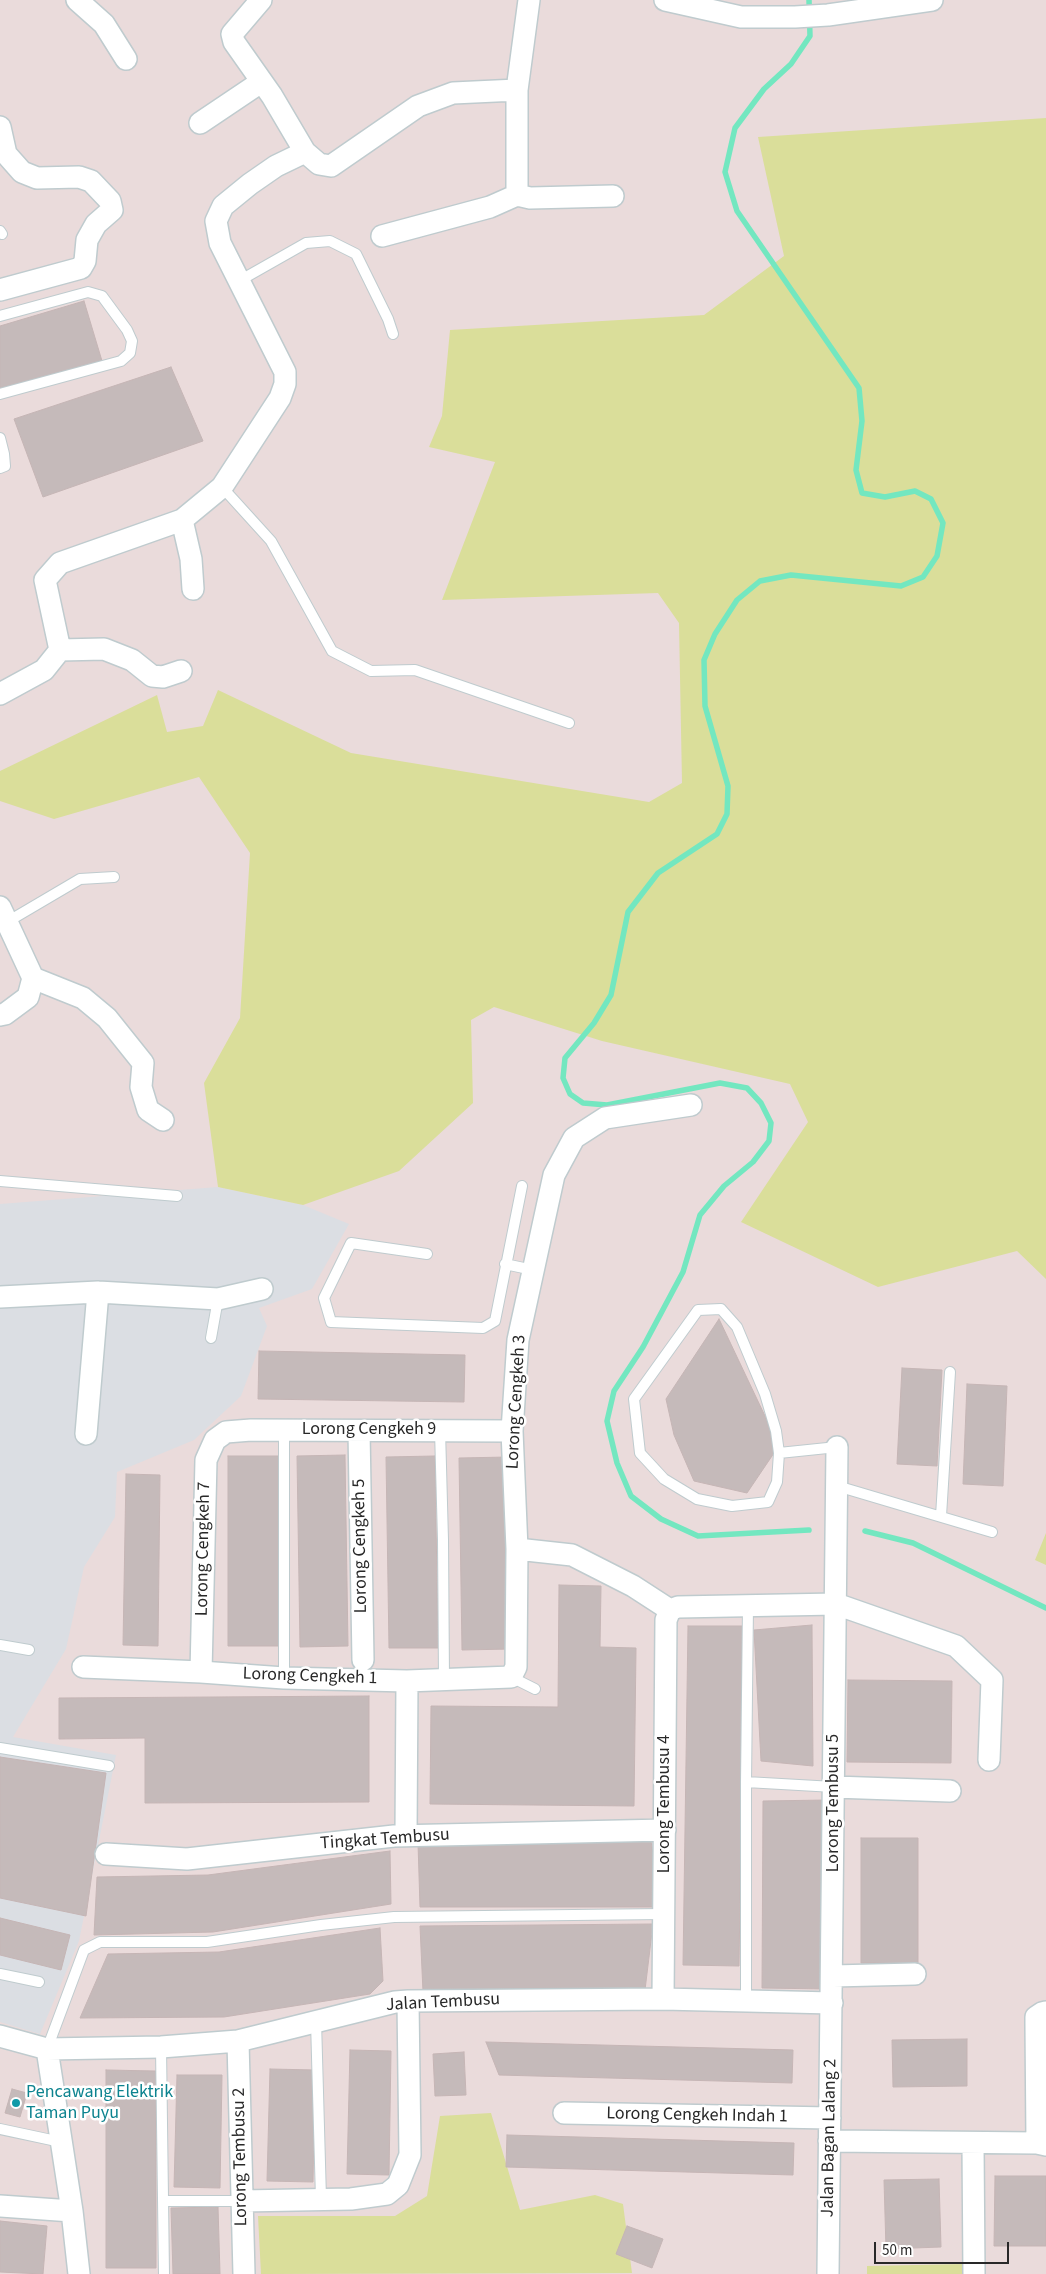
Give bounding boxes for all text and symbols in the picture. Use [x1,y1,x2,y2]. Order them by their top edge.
street label: Lorong Cengkeh 3 [503,1334,531,1470]
street label: Lorong Cengkeh 9 [302,1419,436,1441]
street label: Lorong Cengkeh 5 [349,1479,373,1613]
street label: Lorong Cengkeh 7 [192,1482,216,1616]
street label: Lorong Cengkeh 1 [242,1664,378,1690]
street label: Lorong Tembusu 5 [823,1734,845,1872]
street label: Lorong Tembusu 4 [654,1735,676,1873]
street label: Tingkat Tembusu [320,1825,450,1855]
street label: Jalan Tembusu [385,1989,501,2017]
street label: Jalan Bagan Lalang 2 [818,2058,842,2218]
place label: Pencawang Elektrik Taman Puyu [26,2082,173,2124]
street label: Lorong Tembusu 2 [229,2088,253,2226]
marker: Pencawang Elektrik Taman Puyu [10,2097,22,2109]
street label: Lorong Cengkeh Indah 1 [606,2104,788,2128]
scale bar [876,2232,1011,2264]
text: 50 m [882,2240,912,2261]

